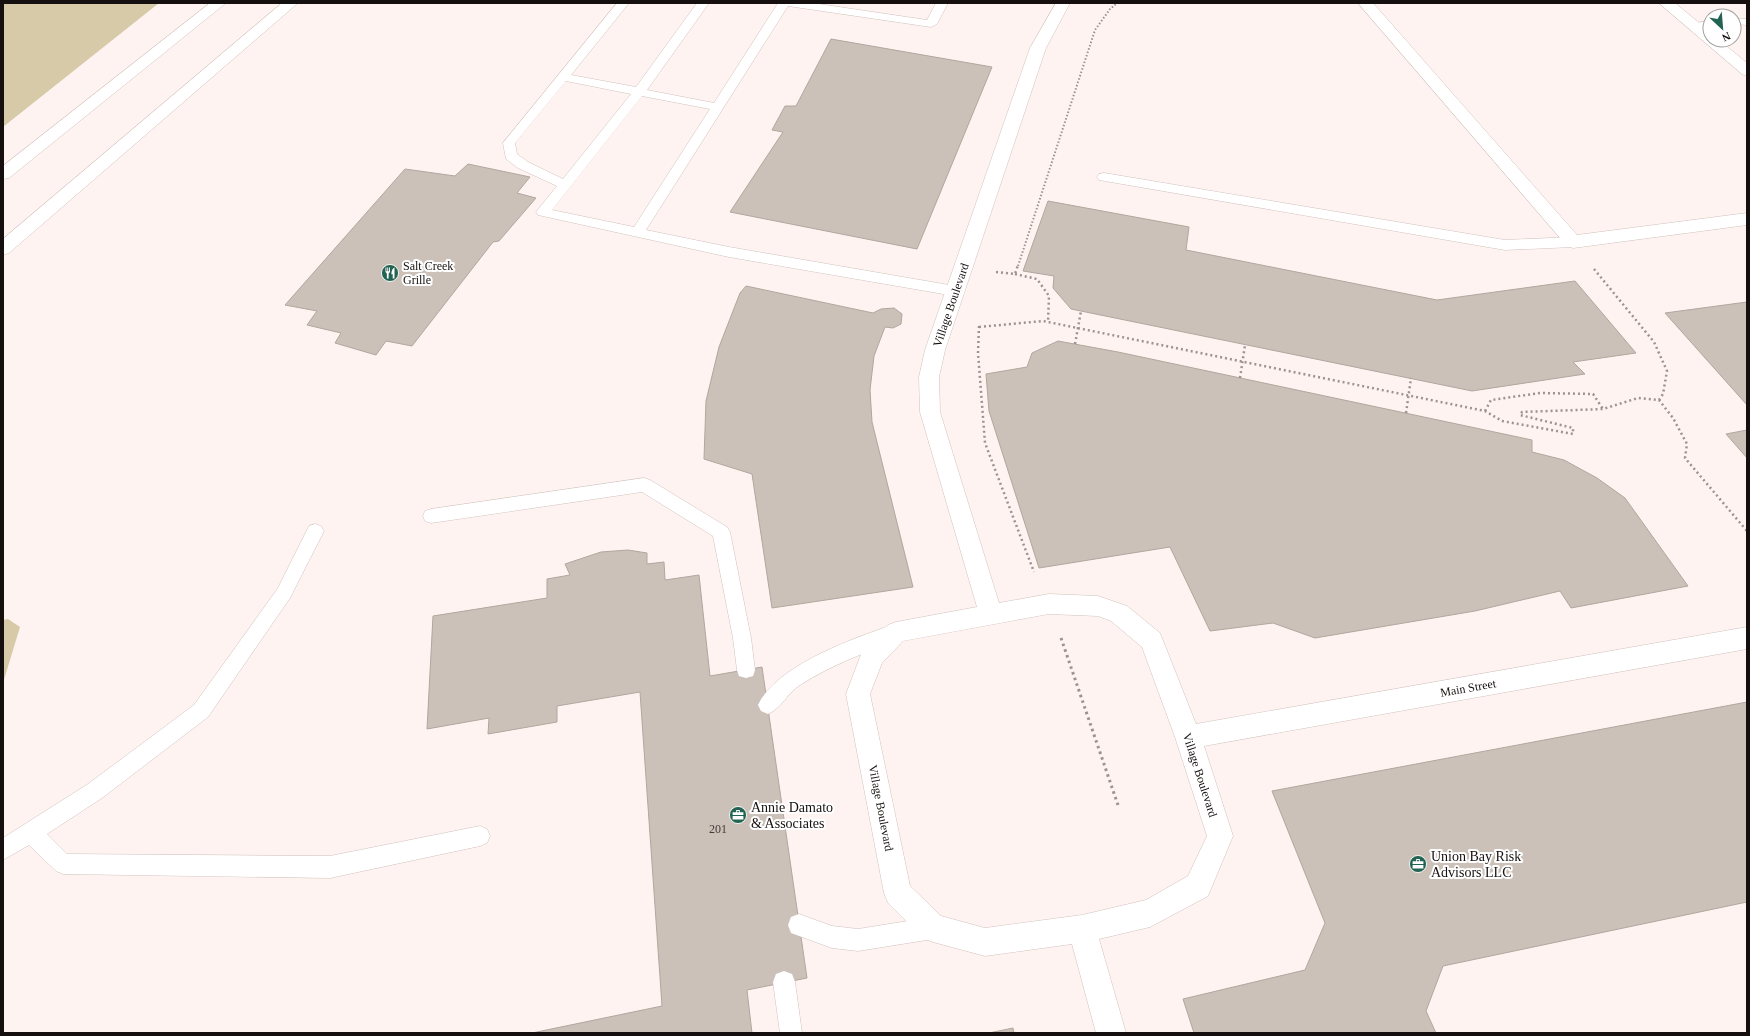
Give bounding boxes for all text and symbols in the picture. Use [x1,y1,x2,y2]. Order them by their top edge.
north arrow [1702,8,1742,48]
text: N [1720,30,1733,44]
place label: Salt Creek Grille [403,259,453,287]
street label: Village Boulevard [930,261,972,349]
restaurant icon: Salt Creek Grille [380,263,400,283]
street label: Main Street [1439,676,1498,700]
street label: Village Boulevard [1180,731,1220,819]
street label: Village Boulevard [866,764,896,852]
place label: Annie Damato & Associates [751,800,833,831]
office icon: Annie Damato & Associates [728,805,748,825]
house number: 201 [709,822,727,836]
place label: Union Bay Risk Advisors LLC [1431,849,1521,880]
office icon: Union Bay Risk Advisors LLC [1408,854,1428,874]

